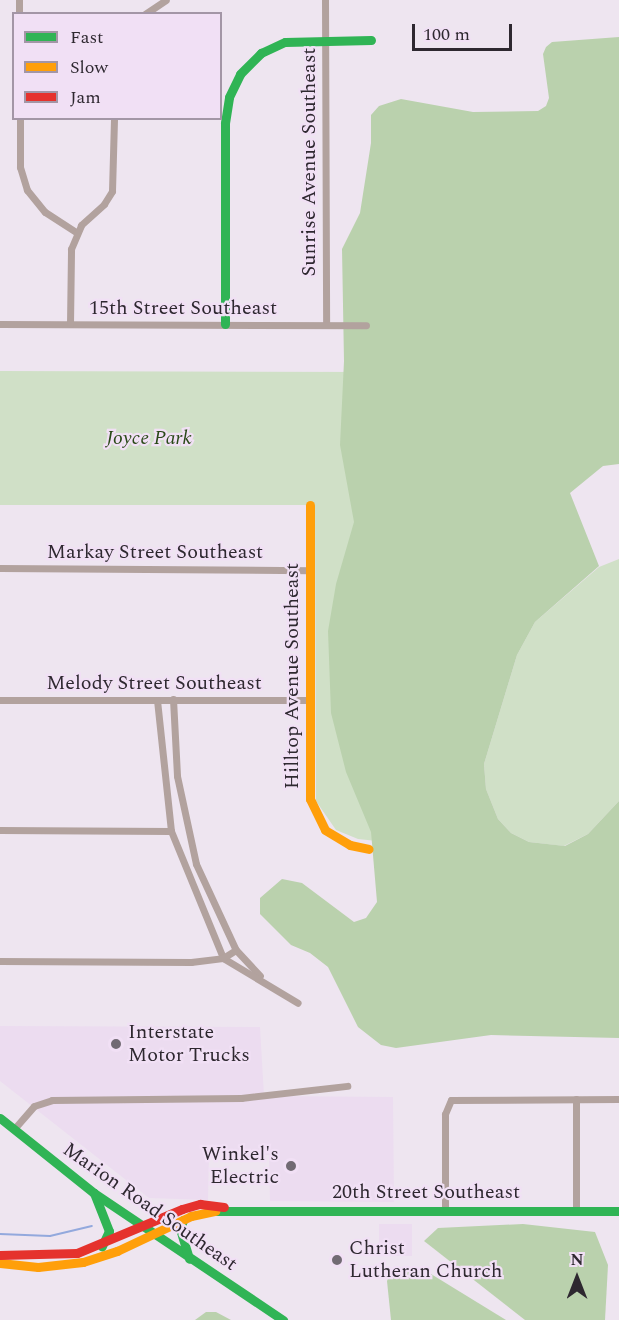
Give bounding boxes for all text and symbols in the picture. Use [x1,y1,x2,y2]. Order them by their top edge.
legend [12,12,222,120]
scale bar [415,12,516,50]
text: 100 m [423,21,470,48]
text: Fast [70,24,103,51]
street label: Sunrise Avenue Southeast [297,48,321,276]
text: Slow [70,54,108,81]
text: Jam [70,84,101,111]
street label: 15th Street Southeast [89,296,277,320]
park label: Joyce Park [106,426,192,450]
street label: Markay Street Southeast [47,540,263,564]
street label: Hilltop Avenue Southeast [280,563,304,789]
street label: Melody Street Southeast [46,671,262,695]
place label: Interstate Motor Trucks [128,1020,250,1067]
marker: Interstate Motor Trucks [109,1037,123,1051]
street label: Marion Road Southeast [58,1138,242,1276]
place label: Winkel's Electric [202,1142,279,1189]
marker: Winkel's Electric [284,1159,298,1173]
street label: 20th Street Southeast [332,1180,520,1204]
place label: Christ Lutheran Church [349,1236,502,1283]
north arrow [547,1248,607,1308]
text: N [570,1248,584,1272]
marker: Christ Lutheran Church [330,1253,344,1267]

